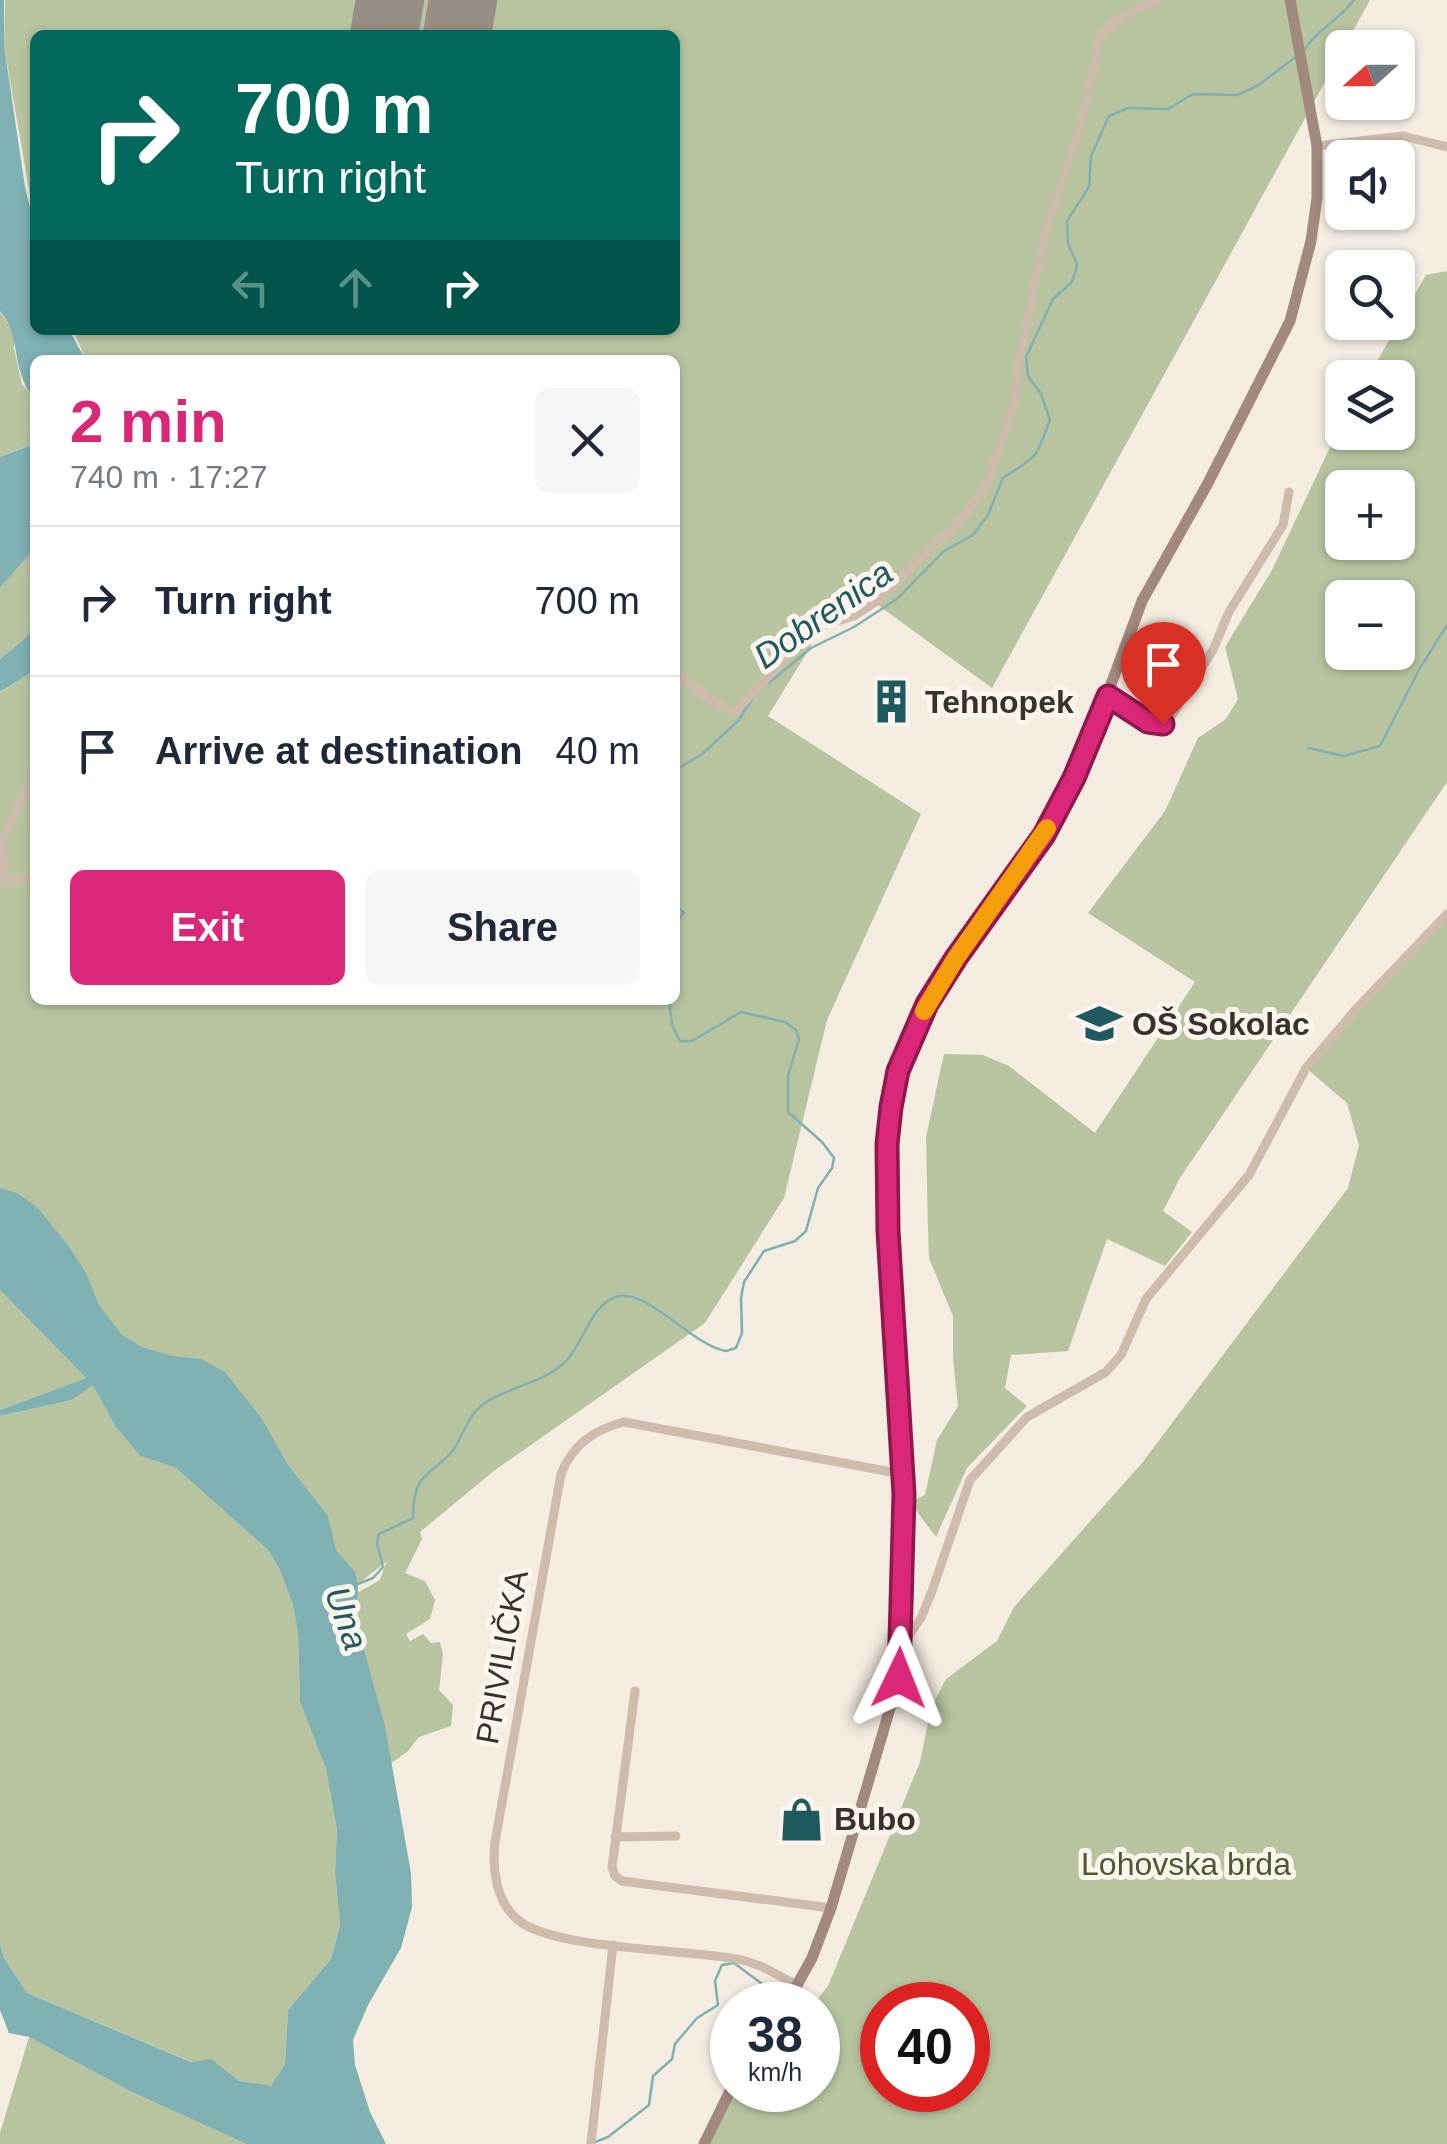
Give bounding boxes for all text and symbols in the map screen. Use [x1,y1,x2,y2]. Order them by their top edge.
north arrow [1325,30,1415,120]
map controls [1325,30,1415,670]
icon: right [70,70,200,200]
text: 700 m [235,70,433,148]
button: sound [1325,140,1415,230]
text: Turn right [235,152,426,203]
button: search [1325,250,1415,340]
icon: left [223,260,278,315]
icon: ahead [328,260,383,315]
icon: right [433,260,488,315]
button: layers [1325,360,1415,450]
text: 2 min [70,388,227,455]
button: close [535,388,640,493]
text: 740 m · 17:27 [70,459,267,495]
button: + [1325,470,1415,560]
water label: Dobrenica [746,552,900,676]
icon: right [70,574,125,629]
text: Turn right [155,580,332,622]
text: 700 m [534,580,640,622]
button: − [1325,580,1415,670]
pin [1121,622,1206,725]
icon: arrive [1136,637,1191,692]
building icon: Tehnopek [868,678,916,726]
place label: Tehnopek [925,684,1074,720]
icon: arrive [70,724,125,779]
text: Arrive at destination [155,730,522,772]
text: 40 m [556,730,640,772]
button: Exit [70,870,345,985]
button: Share [365,870,640,985]
school or university icon: OŠ Sokolac [1075,1000,1123,1048]
place label: OŠ Sokolac [1132,1006,1310,1042]
street label: PRIVILIČKA [469,1567,535,1747]
water label: Una [318,1581,376,1655]
position arrow [847,1626,951,1730]
shop icon: Bubo [777,1795,825,1843]
place label: Bubo [834,1801,916,1837]
park label: Lohovska brda [1081,1846,1291,1882]
speed limit sign: 40 [860,1982,990,2112]
text: 38 [747,2007,803,2063]
text: km/h [748,2058,802,2086]

